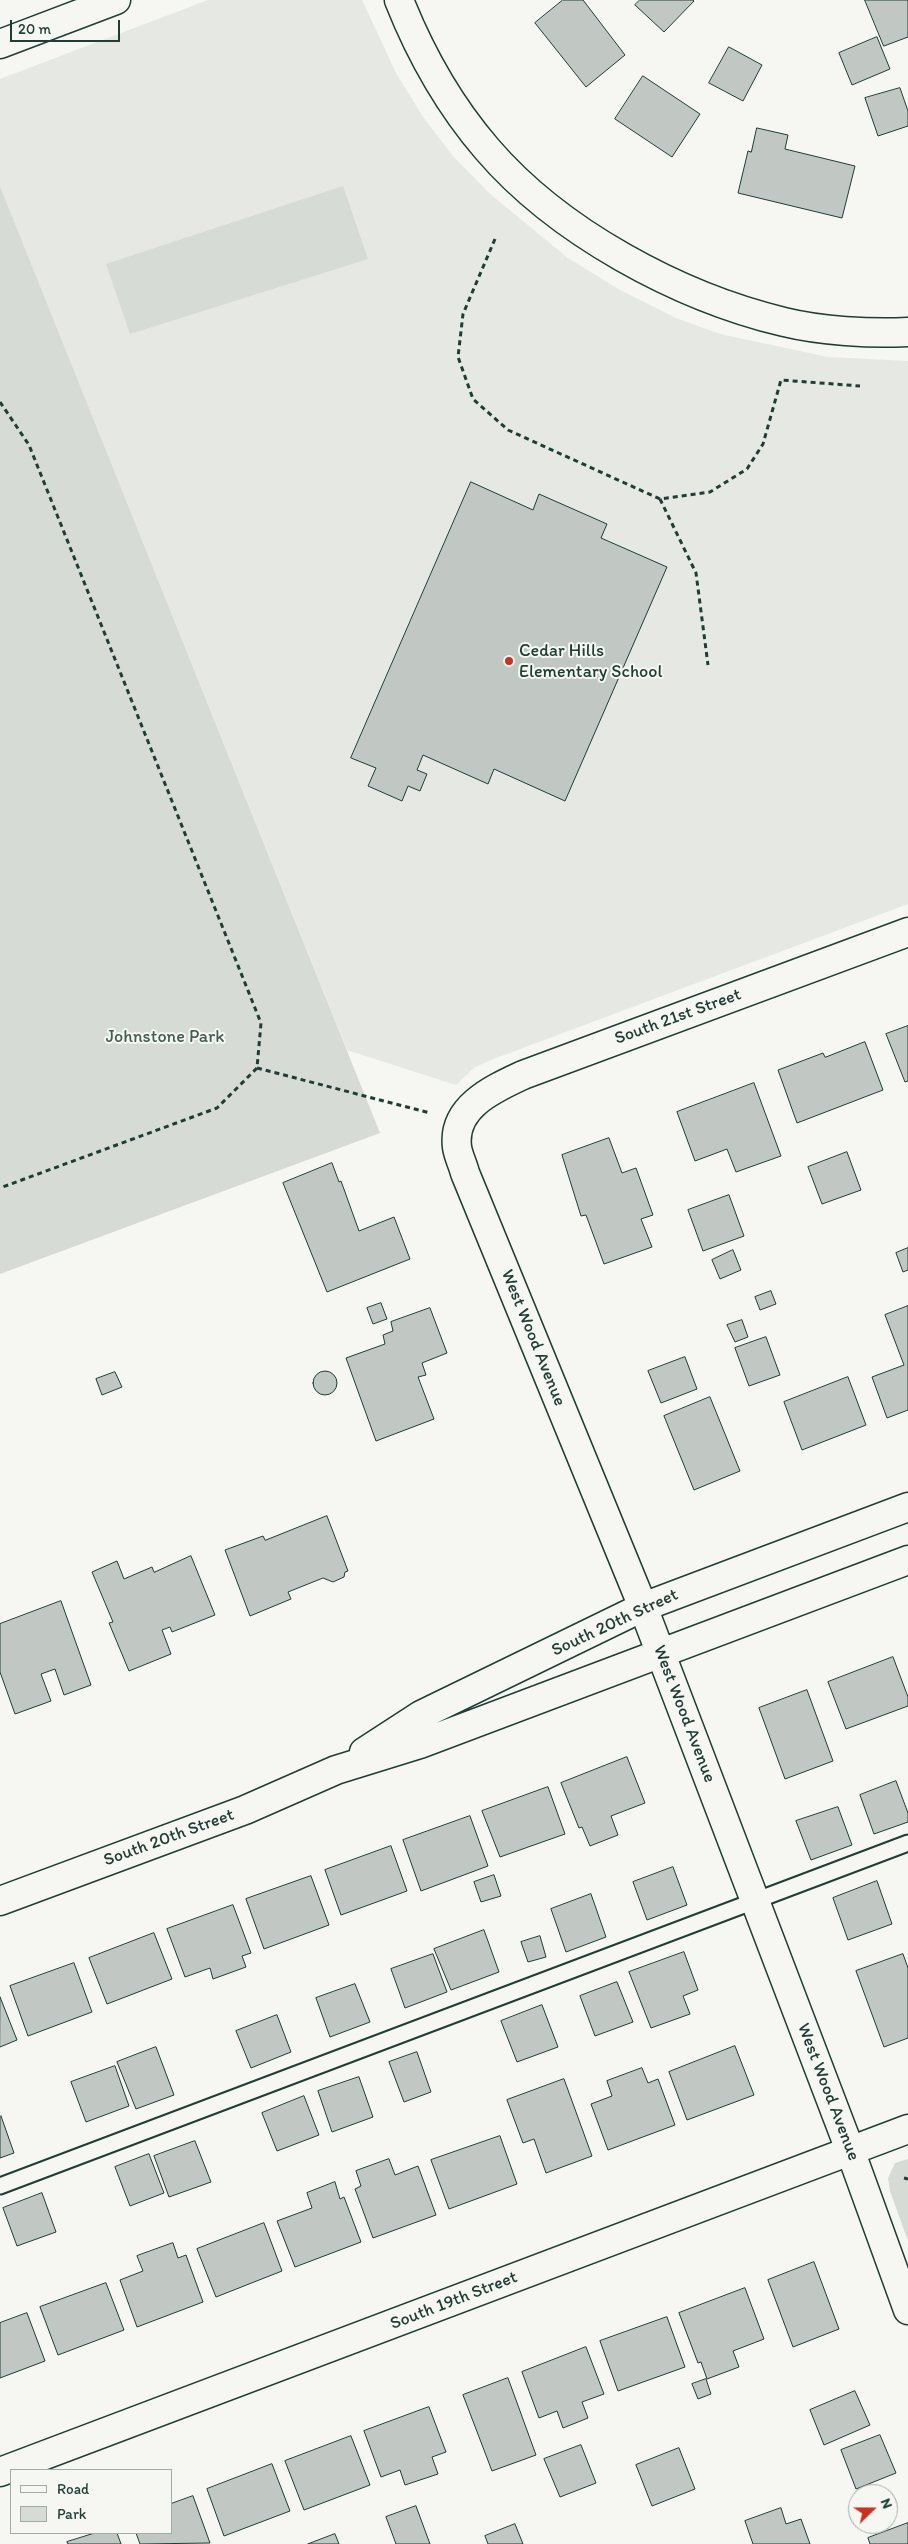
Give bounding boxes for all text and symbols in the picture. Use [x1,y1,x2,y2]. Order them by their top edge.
scale bar [12,10,122,42]
text: 20 m [18,20,51,38]
place label: Cedar Hills Elementary School [519,640,663,682]
marker: Cedar Hills Elementary School [503,655,515,667]
street label: South 21st Street [612,984,744,1050]
park label: Johnstone Park [106,1026,224,1048]
street label: West Wood Avenue [496,1266,570,1410]
street label: South 20th Street [548,1584,682,1662]
street label: West Wood Avenue [648,1642,720,1786]
street label: South 20th Street [101,1804,237,1872]
street label: West Wood Avenue [792,2020,864,2164]
street label: South 19th Street [387,2267,521,2335]
legend [10,2469,172,2534]
text: Road [57,2480,89,2498]
north arrow [848,2484,898,2534]
text: N [877,2496,896,2511]
text: Park [57,2505,87,2523]

